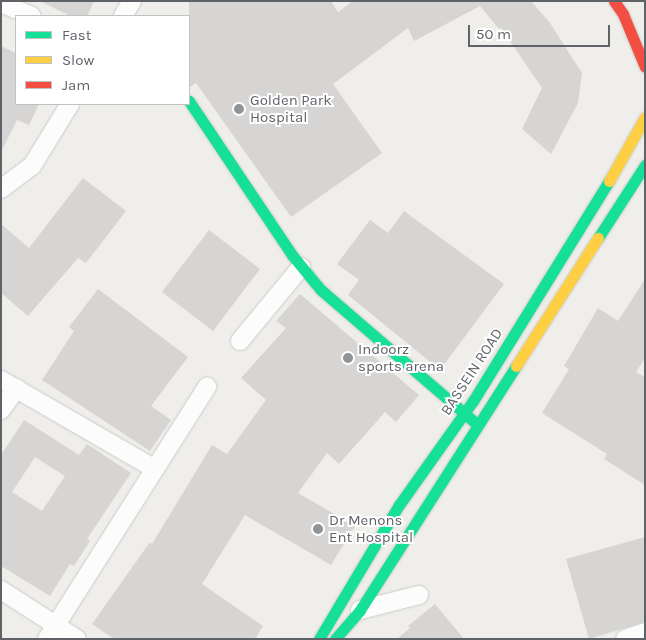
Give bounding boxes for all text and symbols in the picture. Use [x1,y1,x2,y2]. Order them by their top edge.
legend [15,15,190,105]
scale bar [471,15,614,47]
text: 50 m [476,25,511,43]
text: Fast [62,26,91,44]
text: Slow [62,51,94,69]
text: Jam [62,76,90,94]
place label: Golden Park Hospital [250,91,332,126]
marker: Golden Park Hospital [232,102,246,116]
street label: BASSEIN ROAD [437,325,507,419]
place label: Indoorz sports arena [358,340,444,375]
marker: Indoorz sports arena [342,352,354,364]
place label: Dr Menons Ent Hospital [329,511,413,546]
marker: Dr Menons Ent Hospital [311,522,325,536]

